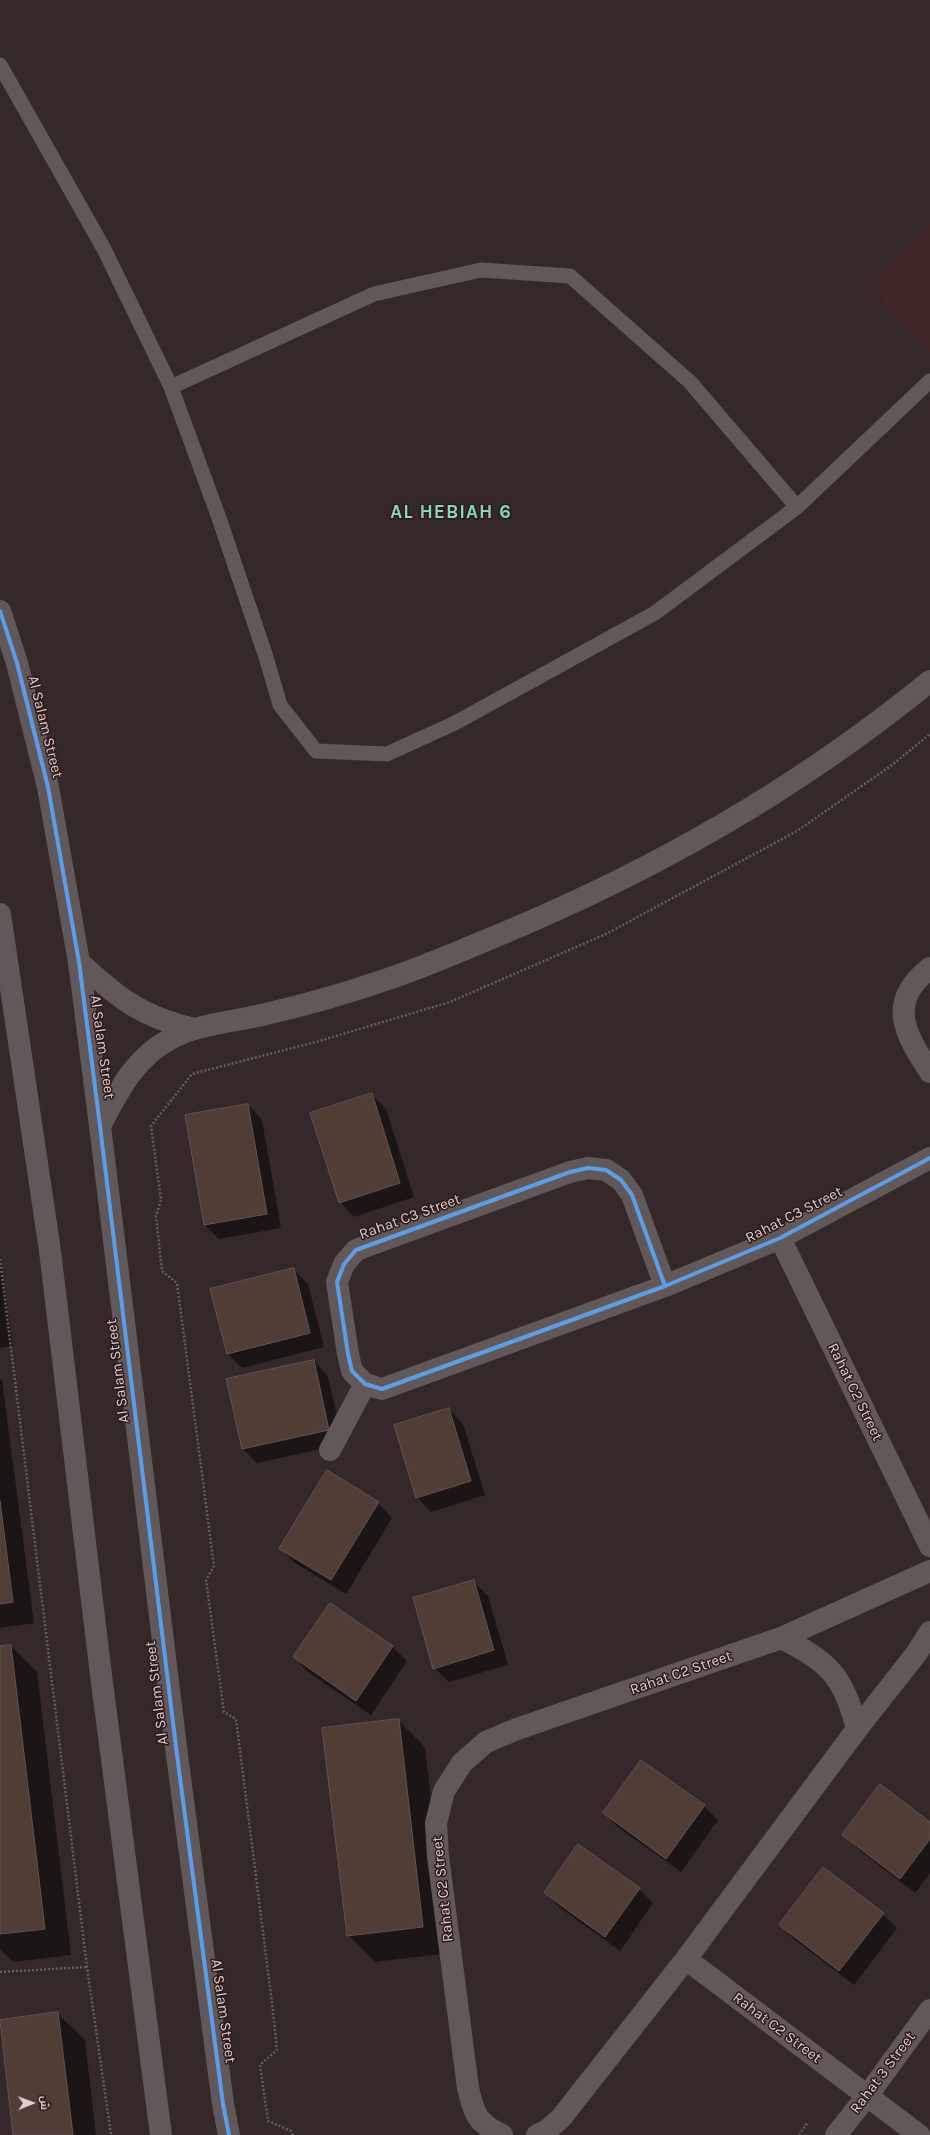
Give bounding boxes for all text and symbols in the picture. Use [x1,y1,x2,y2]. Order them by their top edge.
district label: AL HEBIAH 6 [390,502,512,524]
street label: Al Salam Street [24,674,66,780]
street label: Al Salam Street [86,994,118,1100]
street label: Rahat C3 Street [742,1183,846,1247]
street label: Rahat C3 Street [357,1190,463,1244]
street label: Al Salam Street [103,1318,133,1424]
street label: Rahat C2 Street [824,1340,886,1444]
street label: Al Salam Street [142,1640,172,1746]
street label: Rahat C2 Street [628,1647,734,1699]
street label: Rahat C2 Street [428,1835,458,1943]
street label: Al Salam Street [207,1958,239,2064]
street label: Rahat C2 Street [729,1989,825,2067]
street label: Rahat 3 Street [846,2029,920,2117]
north arrow [12,2083,52,2123]
text: ش [38,2096,51,2110]

